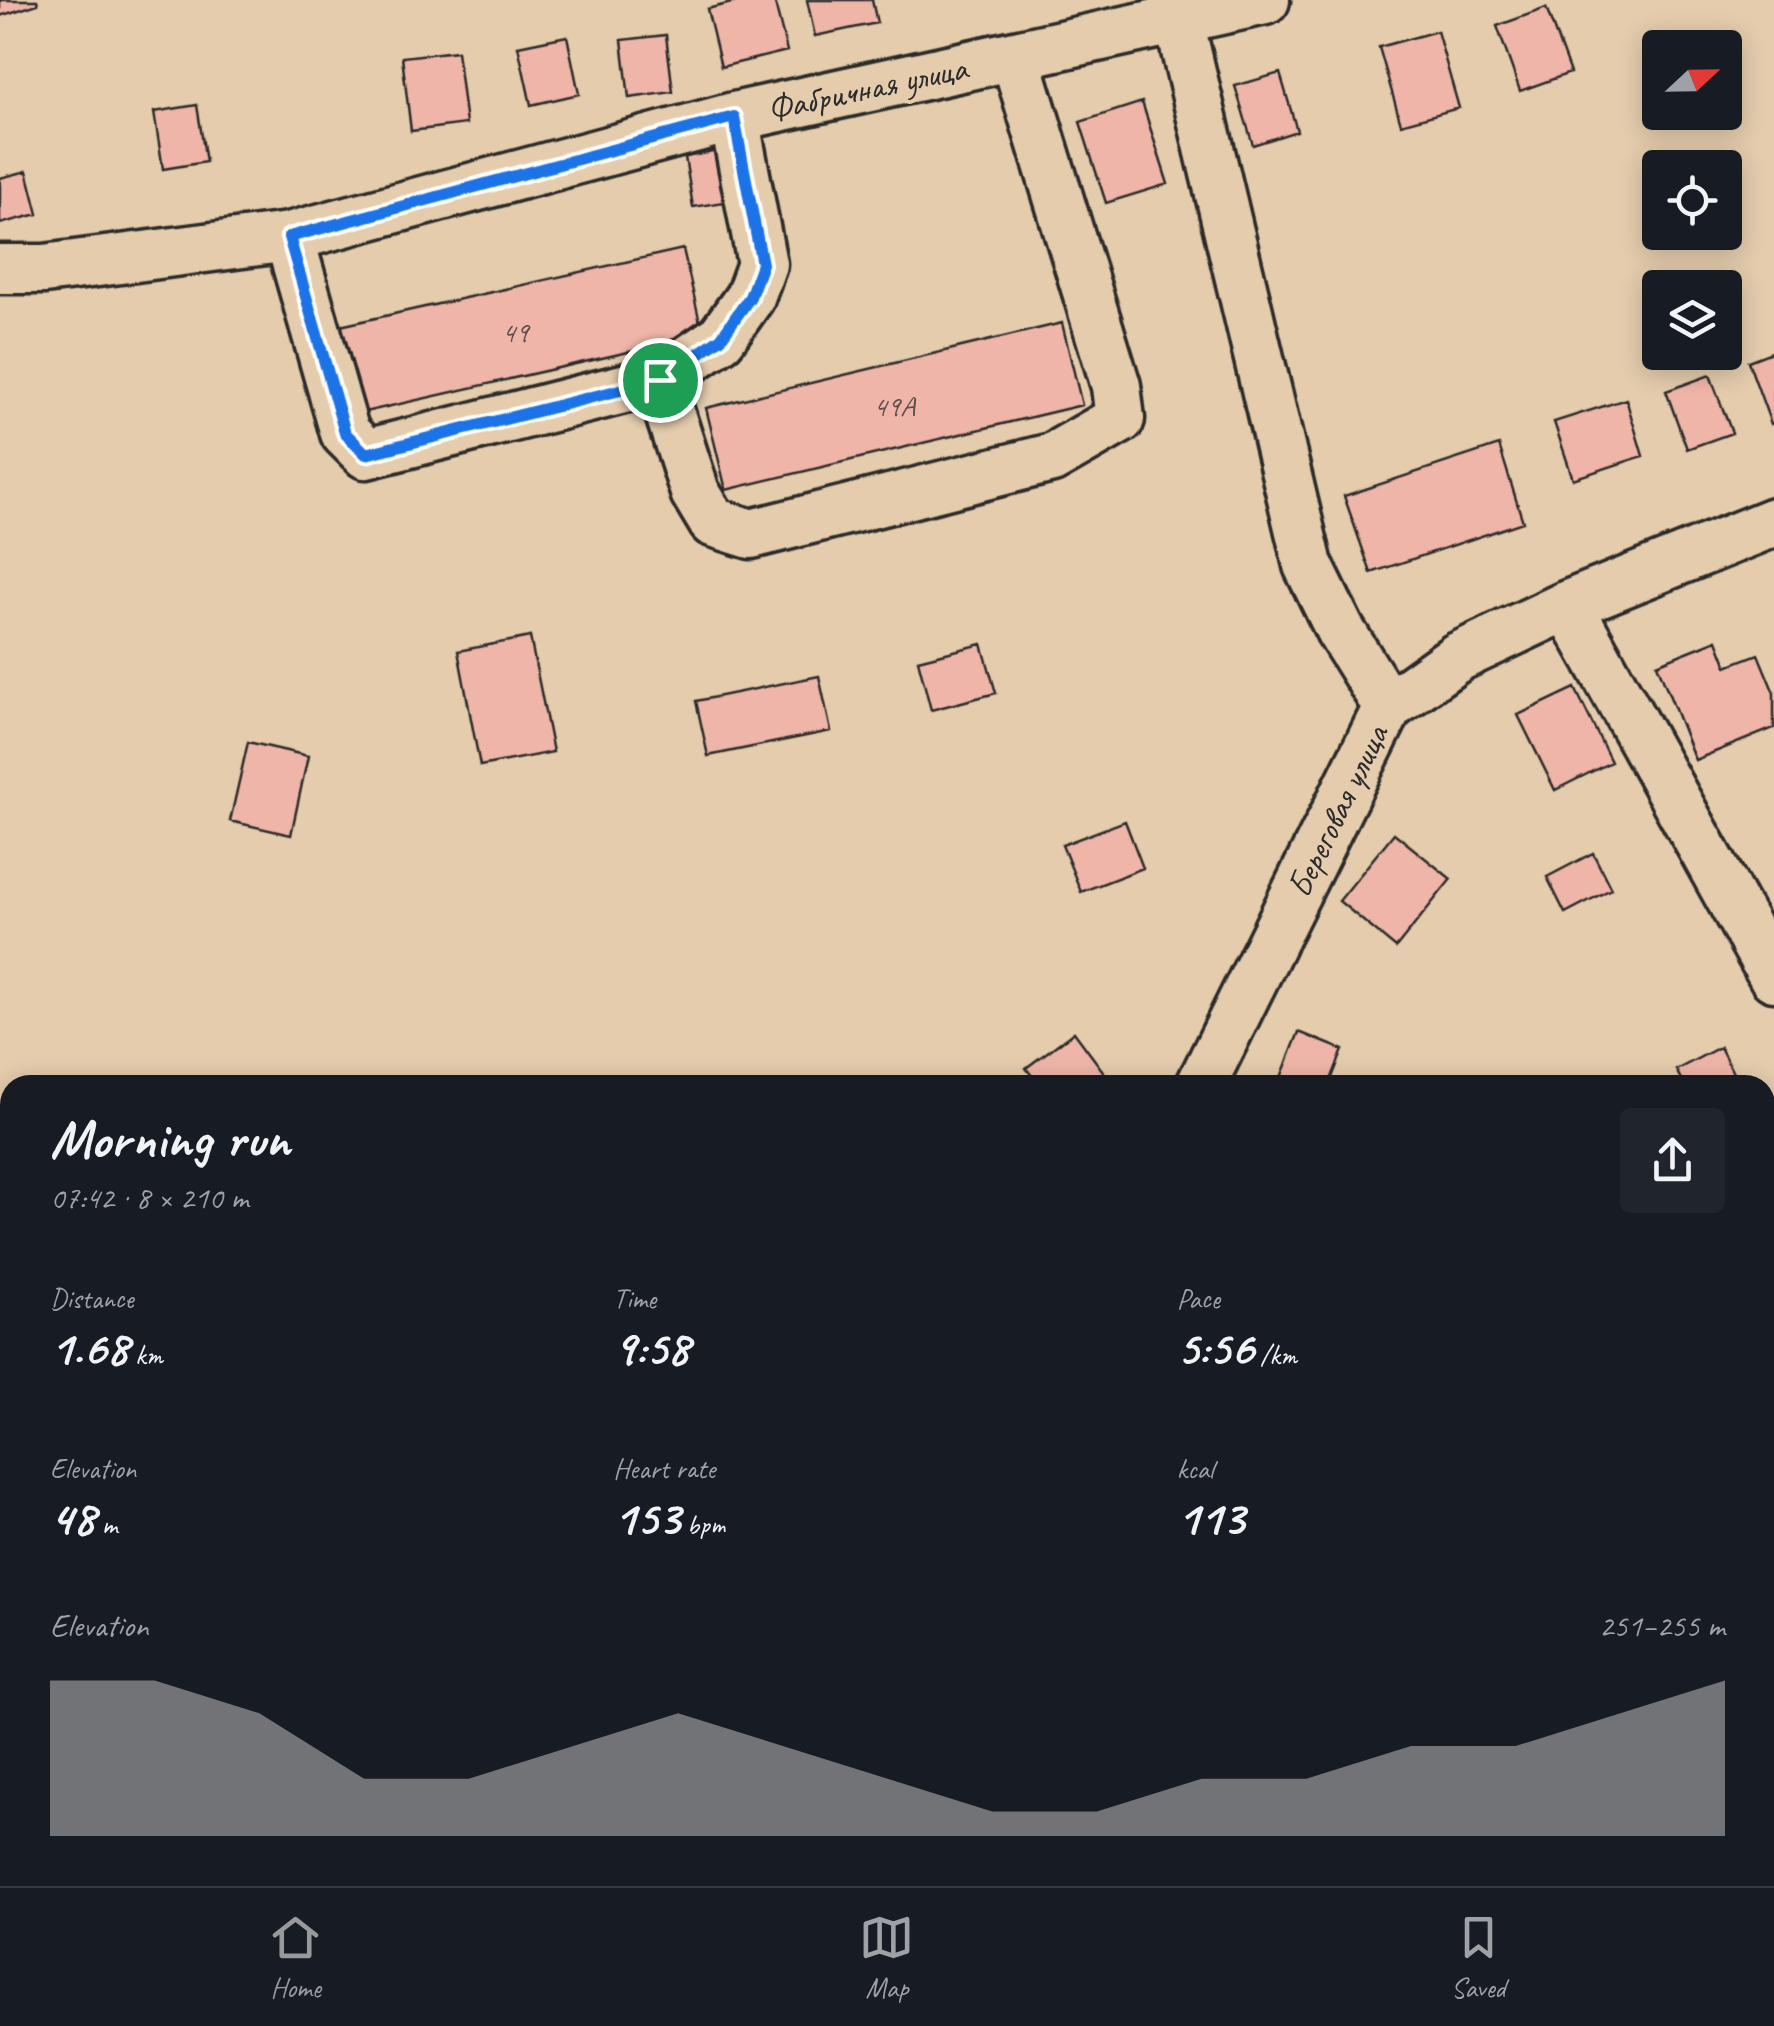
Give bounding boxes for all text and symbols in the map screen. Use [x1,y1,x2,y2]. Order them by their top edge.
north arrow [1642,30,1742,130]
map controls [1642,30,1742,370]
street label: Фабричная улица [763,45,974,132]
button: locate [1642,150,1742,250]
button: layers [1642,270,1742,370]
house number: 49 [502,313,531,351]
pin [618,338,703,423]
icon: arrive [633,353,688,408]
house number: 49А [873,387,917,425]
street label: Береговая улица [1276,716,1399,905]
text: Morning run [50,1104,290,1174]
button: share [1620,1108,1725,1213]
text: 07:42 · 8 × 210 m [50,1177,248,1218]
text: Distance [50,1281,134,1316]
text: Time [613,1281,656,1316]
text: Pace [1177,1281,1220,1316]
text: 1.68 [50,1316,128,1379]
text: 9:58 [613,1316,689,1379]
text: 5:56 [1177,1316,1254,1379]
text: km [128,1337,163,1372]
text: /km [1254,1337,1297,1372]
text: Elevation [50,1451,136,1486]
text: Heart rate [613,1451,715,1486]
text: kcal [1177,1451,1214,1486]
text: 48 [50,1486,95,1549]
text: 153 [613,1486,680,1549]
text: 113 [1177,1486,1244,1549]
text: m [95,1507,117,1542]
text: bpm [680,1507,725,1542]
text: Elevation [50,1605,148,1646]
text: 251–255 m [1599,1605,1725,1646]
tab: Home [268,1910,323,2005]
tab: Map [859,1910,914,2005]
tab: Saved [1451,1910,1506,2005]

